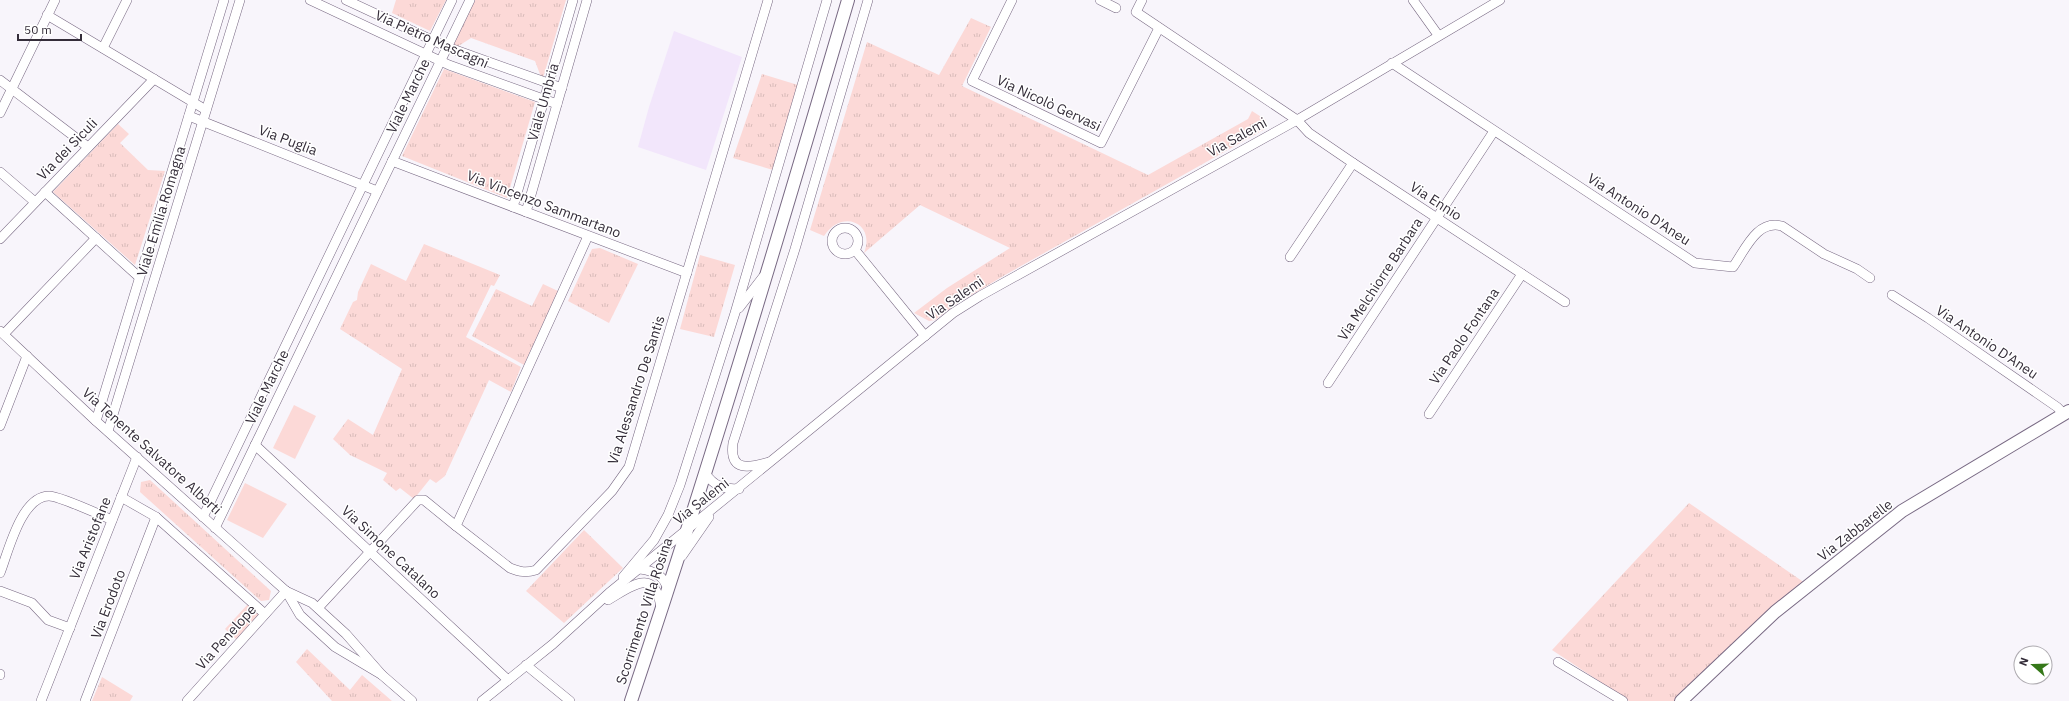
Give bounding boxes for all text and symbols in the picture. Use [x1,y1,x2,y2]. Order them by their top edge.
street label: Via Pietro Mascagni [372,6,492,72]
scale bar [18,16,81,42]
text: 50 m [24,22,52,37]
street label: Viale Marche [382,55,434,136]
street label: Viale Umbria [523,60,563,143]
street label: Via Nicolò Gervasi [994,71,1104,135]
street label: Via Salemi [1204,113,1270,161]
street label: Via dei Siculi [33,114,101,184]
street label: Via Puglia [256,121,320,160]
street label: Viale Emilia Romagna [133,143,190,278]
street label: Via Vincenzo Sammartano [464,166,624,242]
street label: Via Antonio D'Aneu [1584,169,1694,249]
street label: Via Ennio [1407,178,1465,224]
street label: Via Melchiorre Barbara [1333,214,1427,344]
street label: Via Salemi [923,272,987,324]
street label: Via Paolo Fontana [1425,284,1503,388]
street label: Via Antonio D'Aneu [1932,301,2042,383]
street label: Via Alessandro De Santis [603,313,669,467]
street label: Viale Marche [241,346,293,427]
street label: Via Tenente Salvatore Alberti [79,384,225,518]
street label: Via Salemi [670,474,732,528]
street label: Via Aristofane [65,494,115,582]
street label: Via Zabbarelle [1814,495,1896,565]
street label: Via Simone Catalano [338,501,444,603]
street label: Scorrimento Villa Rosina [612,535,676,687]
street label: Via Erodoto [87,567,129,641]
street label: Via Penelope [192,600,260,673]
north arrow [2013,645,2053,685]
text: N [2016,655,2032,668]

